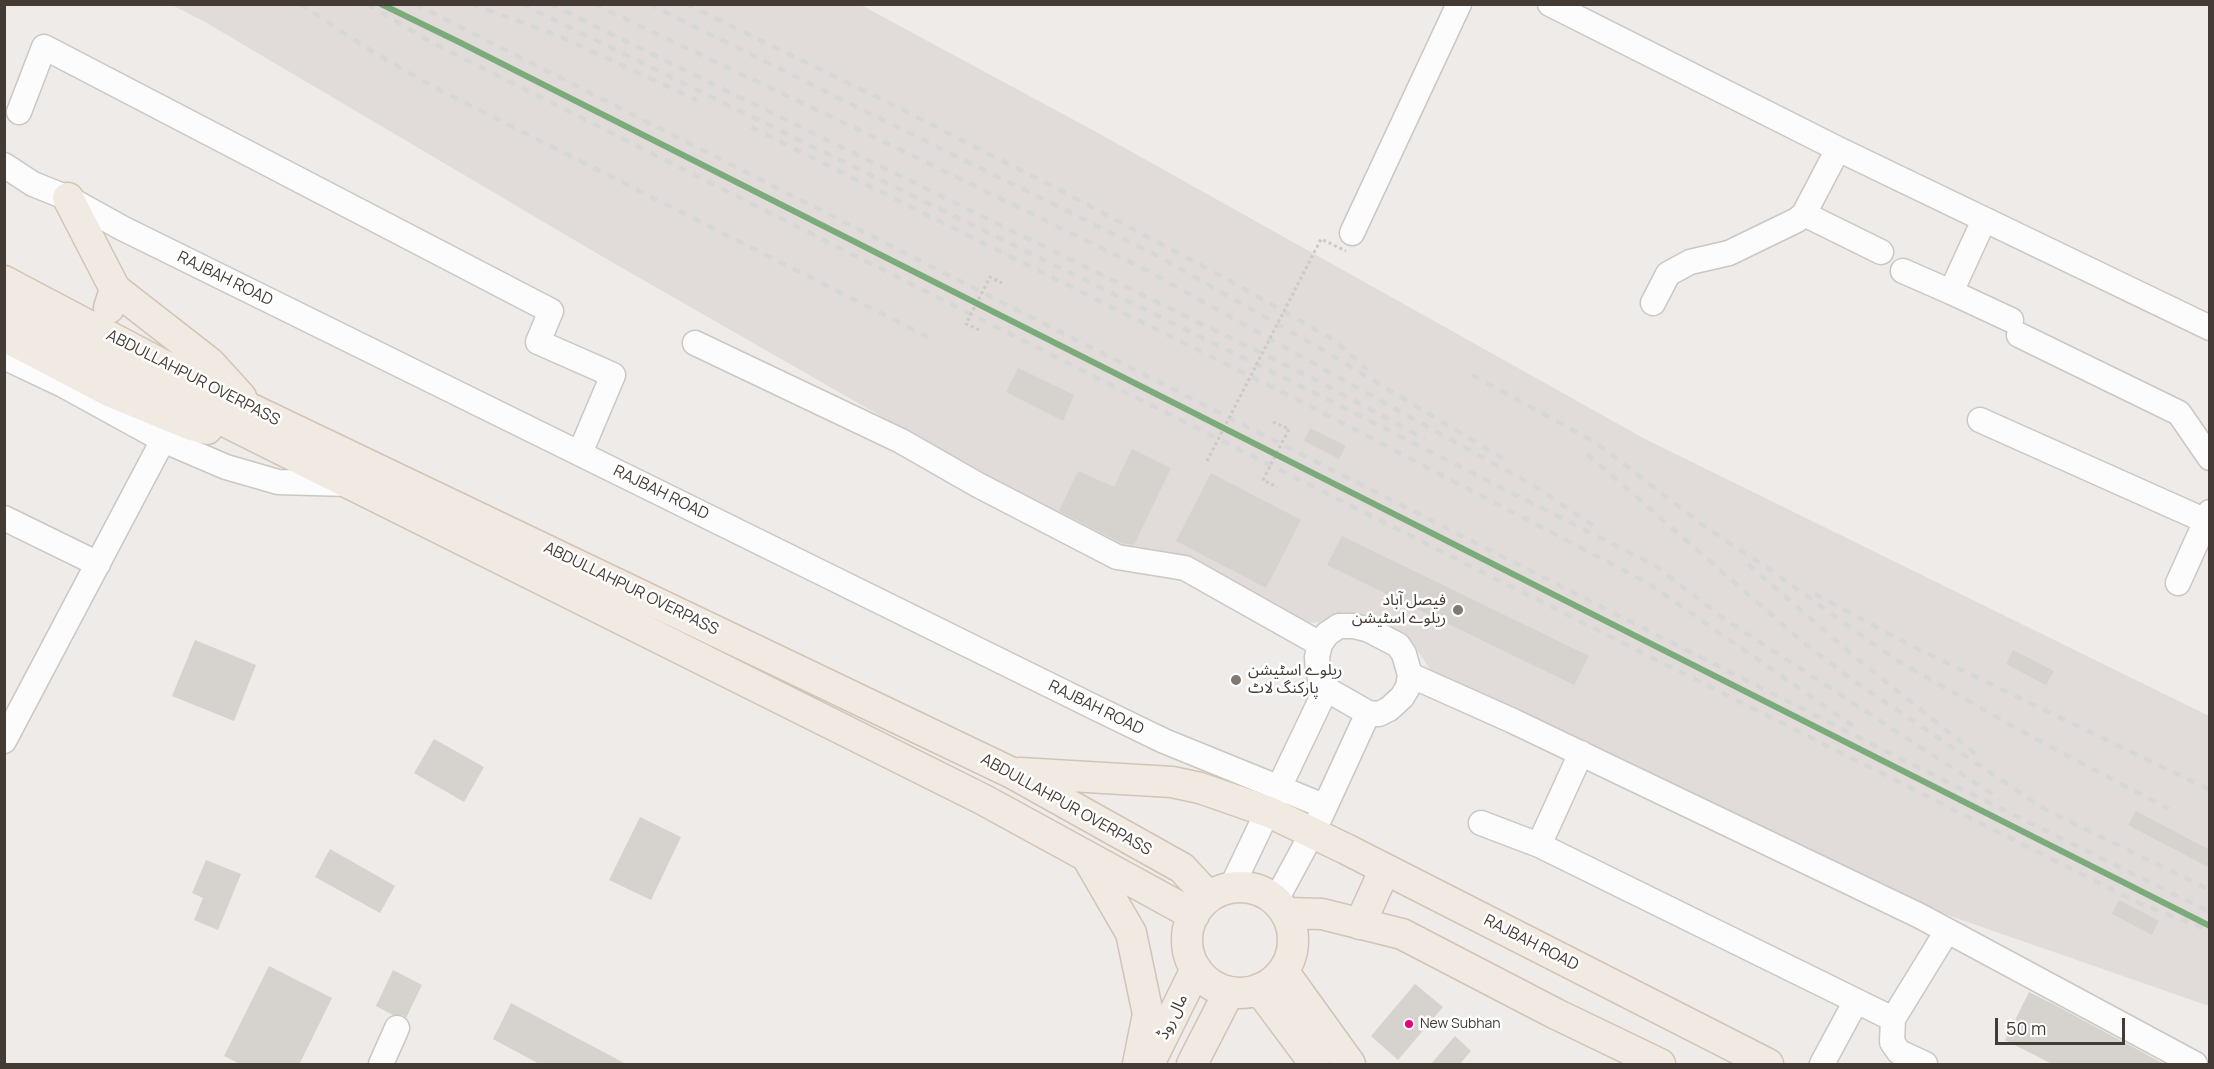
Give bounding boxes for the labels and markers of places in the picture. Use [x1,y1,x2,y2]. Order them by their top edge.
place label: فیصل آباد ریلوے اسٹیشن [1352,591,1446,629]
marker: فیصل آباد ریلوے اسٹیشن [1451,603,1465,617]
place label: ریلوے اسٹیشن پارکنگ لاٹ [1248,661,1342,699]
marker: ریلوے اسٹیشن پارکنگ لاٹ [1229,673,1243,687]
place label: New Subhan [1420,1016,1501,1032]
marker: New Subhan [1403,1018,1415,1030]

